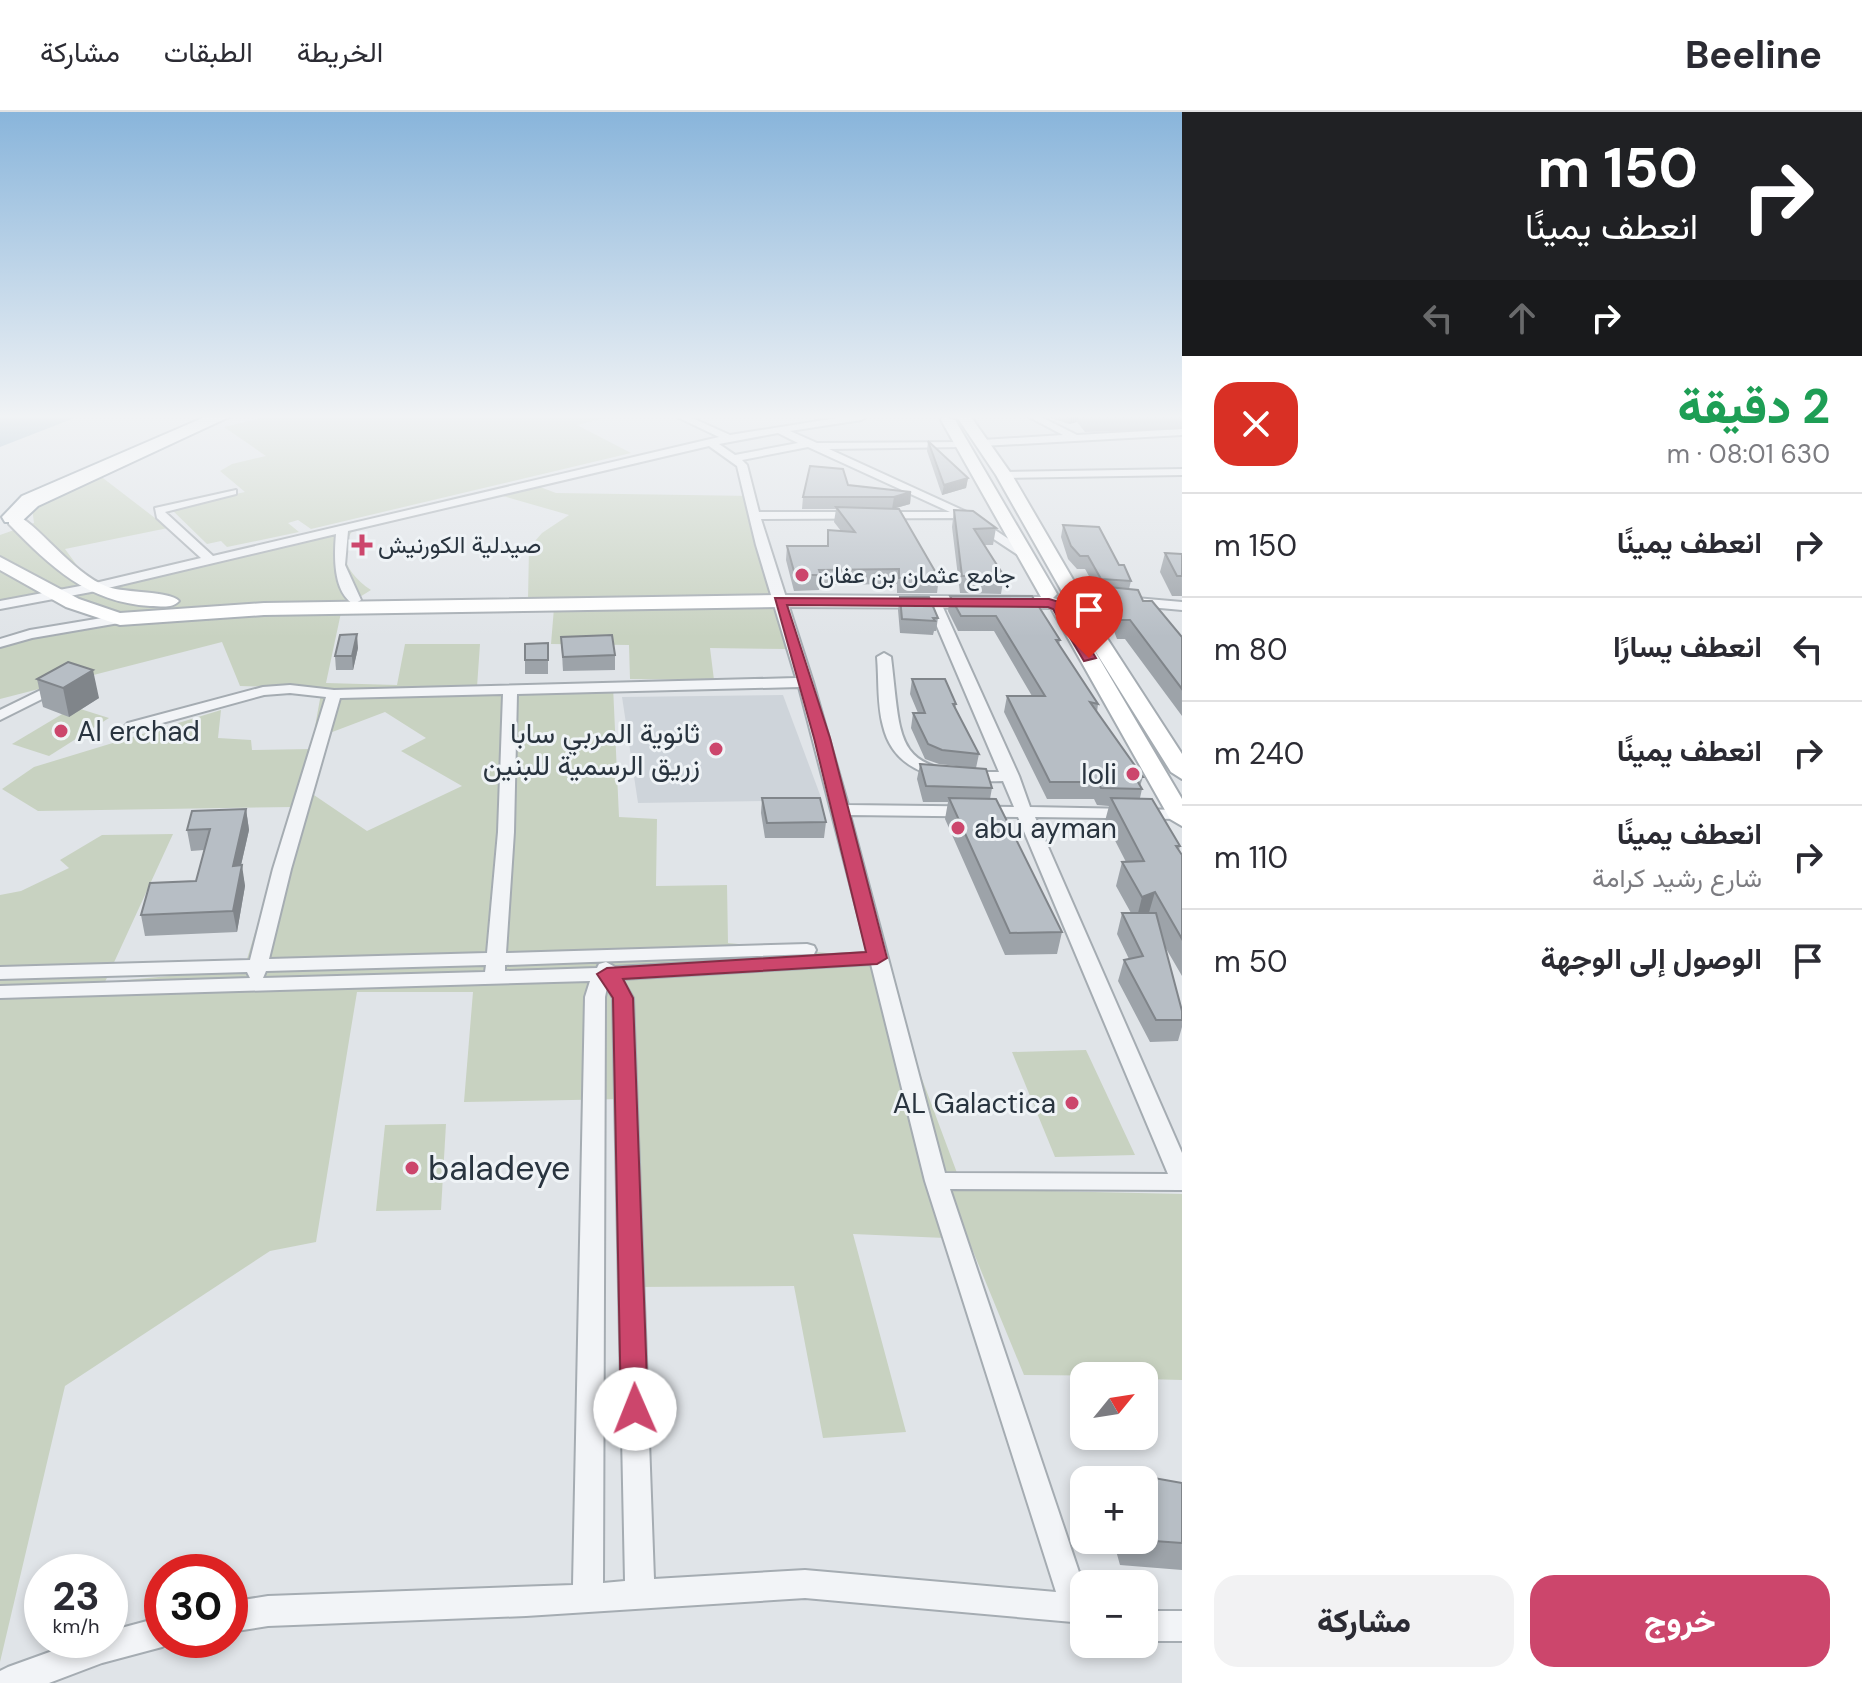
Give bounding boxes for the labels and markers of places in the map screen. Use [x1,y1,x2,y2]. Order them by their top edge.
place label: صيدلية الكورنيش [378,529,541,560]
marker: صيدلية الكورنيش [353,536,371,554]
place label: جامع عثمان بن عفان [818,559,1016,592]
marker: جامع عثمان بن عفان [793,566,811,584]
pin [1055,576,1123,658]
place label: Al erchad [77,713,200,750]
place label: ثانوية المربي سابا زريق الرسمية للبنين [483,715,700,784]
marker: Al erchad [52,722,70,740]
marker: ثانوية المربي سابا زريق الرسمية للبنين [707,740,725,758]
place label: loli [1081,756,1117,793]
marker: loli [1124,765,1142,783]
place label: abu ayman [974,810,1117,847]
marker: abu ayman [949,819,967,837]
place label: AL Galactica [893,1085,1056,1122]
marker: AL Galactica [1063,1094,1081,1112]
place label: baladeye [428,1146,570,1191]
marker: baladeye [403,1159,421,1177]

